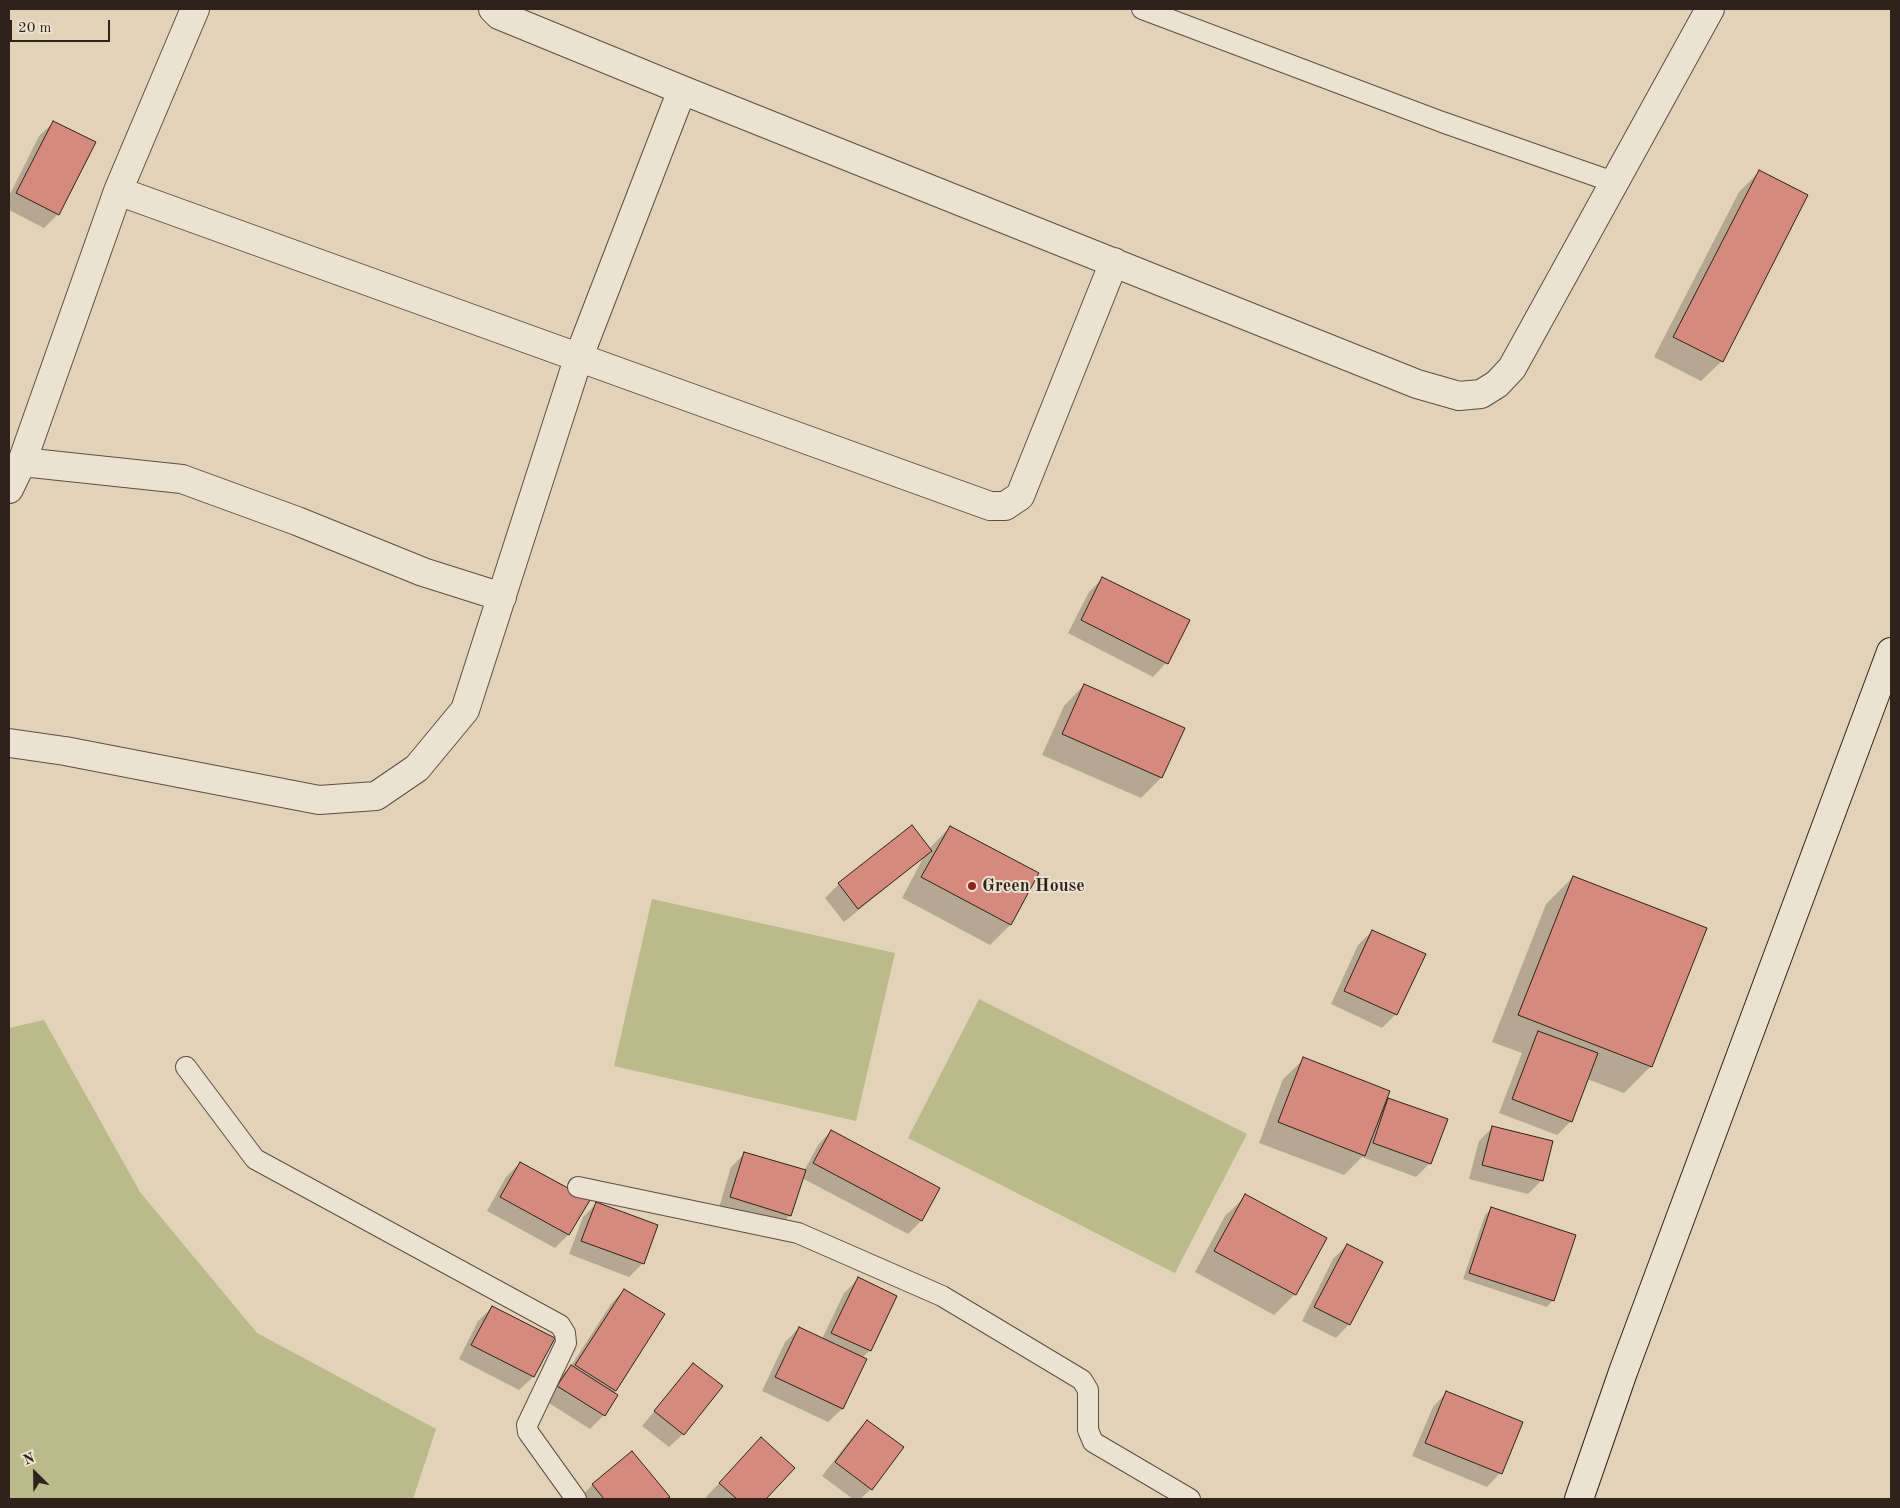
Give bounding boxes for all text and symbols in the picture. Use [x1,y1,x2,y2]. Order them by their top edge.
scale bar [12,10,112,42]
text: 20 m [18,21,52,36]
place label: Green House [982,875,1085,897]
marker: Green House [966,880,978,892]
north arrow [10,1448,60,1498]
text: N [21,1451,37,1468]

